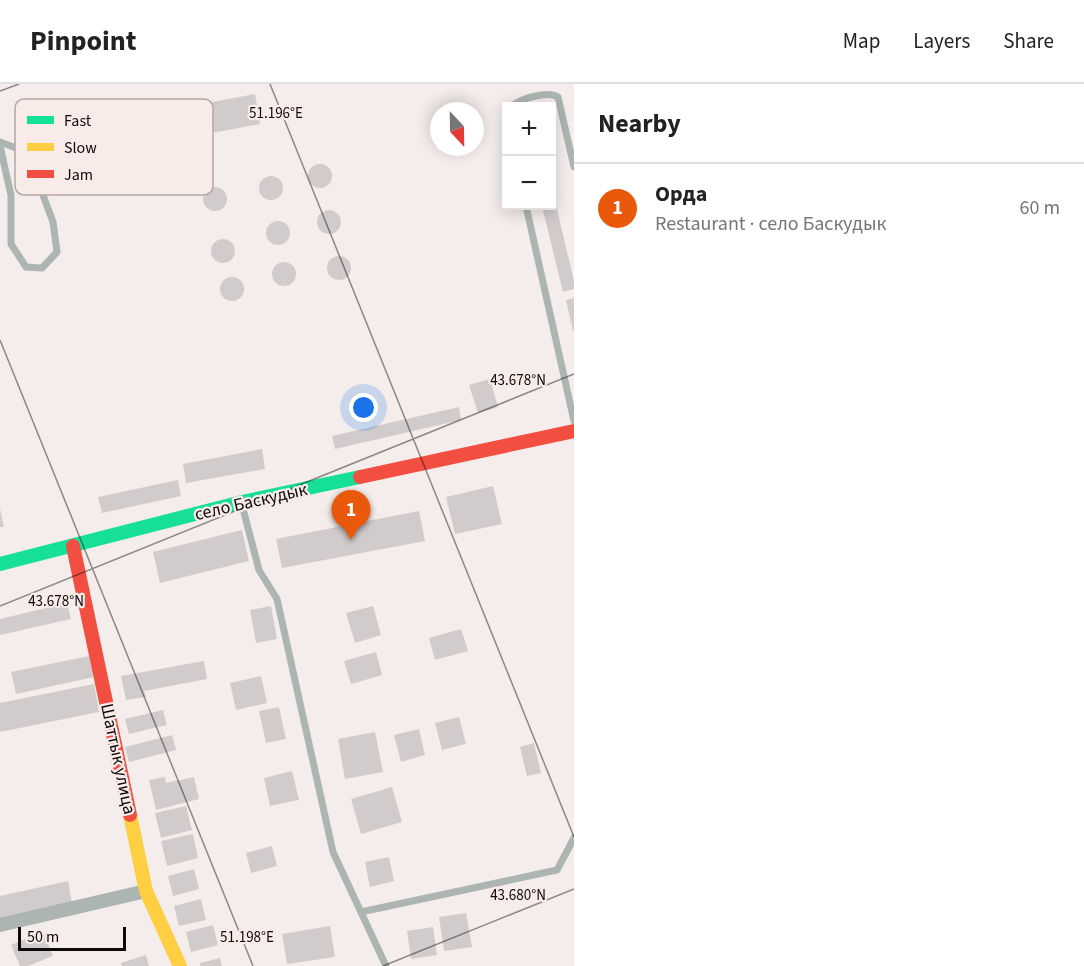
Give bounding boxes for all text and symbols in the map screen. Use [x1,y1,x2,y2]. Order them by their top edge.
text: Pinpoint [30,21,137,61]
text: Map [843,26,880,56]
text: Layers [913,26,970,56]
text: Share [1003,26,1054,56]
legend [15,99,213,195]
north arrow [430,102,484,156]
map controls [502,102,556,210]
button: + [502,102,556,156]
text: 51.196°E [249,103,303,124]
text: Nearby [598,105,681,142]
text: Fast [64,110,92,132]
text: Slow [64,137,97,159]
button: − [502,156,556,210]
text: Jam [64,164,93,186]
text: Орда [655,178,707,210]
text: 1 [612,194,623,222]
text: 60 m [1020,194,1060,222]
text: Restaurant · село Баскудык [655,210,886,238]
text: 43.678°N [490,370,546,391]
your location [349,393,378,422]
street label: село Баскудык [192,477,310,527]
pin: 1 [332,490,370,540]
text: 43.678°N [28,591,84,612]
street label: Шаттык улица [94,701,142,817]
text: 43.680°N [490,885,546,906]
scale bar [18,924,126,952]
text: 50 m [27,926,59,948]
text: 51.198°E [220,927,274,948]

